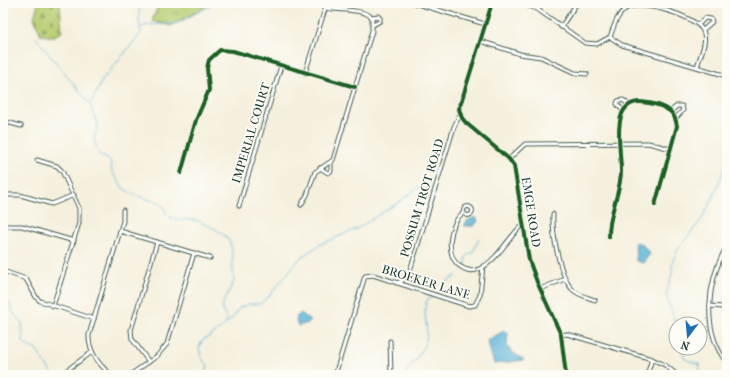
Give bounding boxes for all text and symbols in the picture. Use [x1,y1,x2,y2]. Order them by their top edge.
street label: IMPERIAL COURT [229,80,273,185]
street label: POSSUM TROT ROAD [397,137,447,259]
street label: EMGE ROAD [519,176,543,248]
street label: BROEKER LANE [380,262,472,302]
north arrow [668,316,708,356]
text: N [679,338,691,353]

